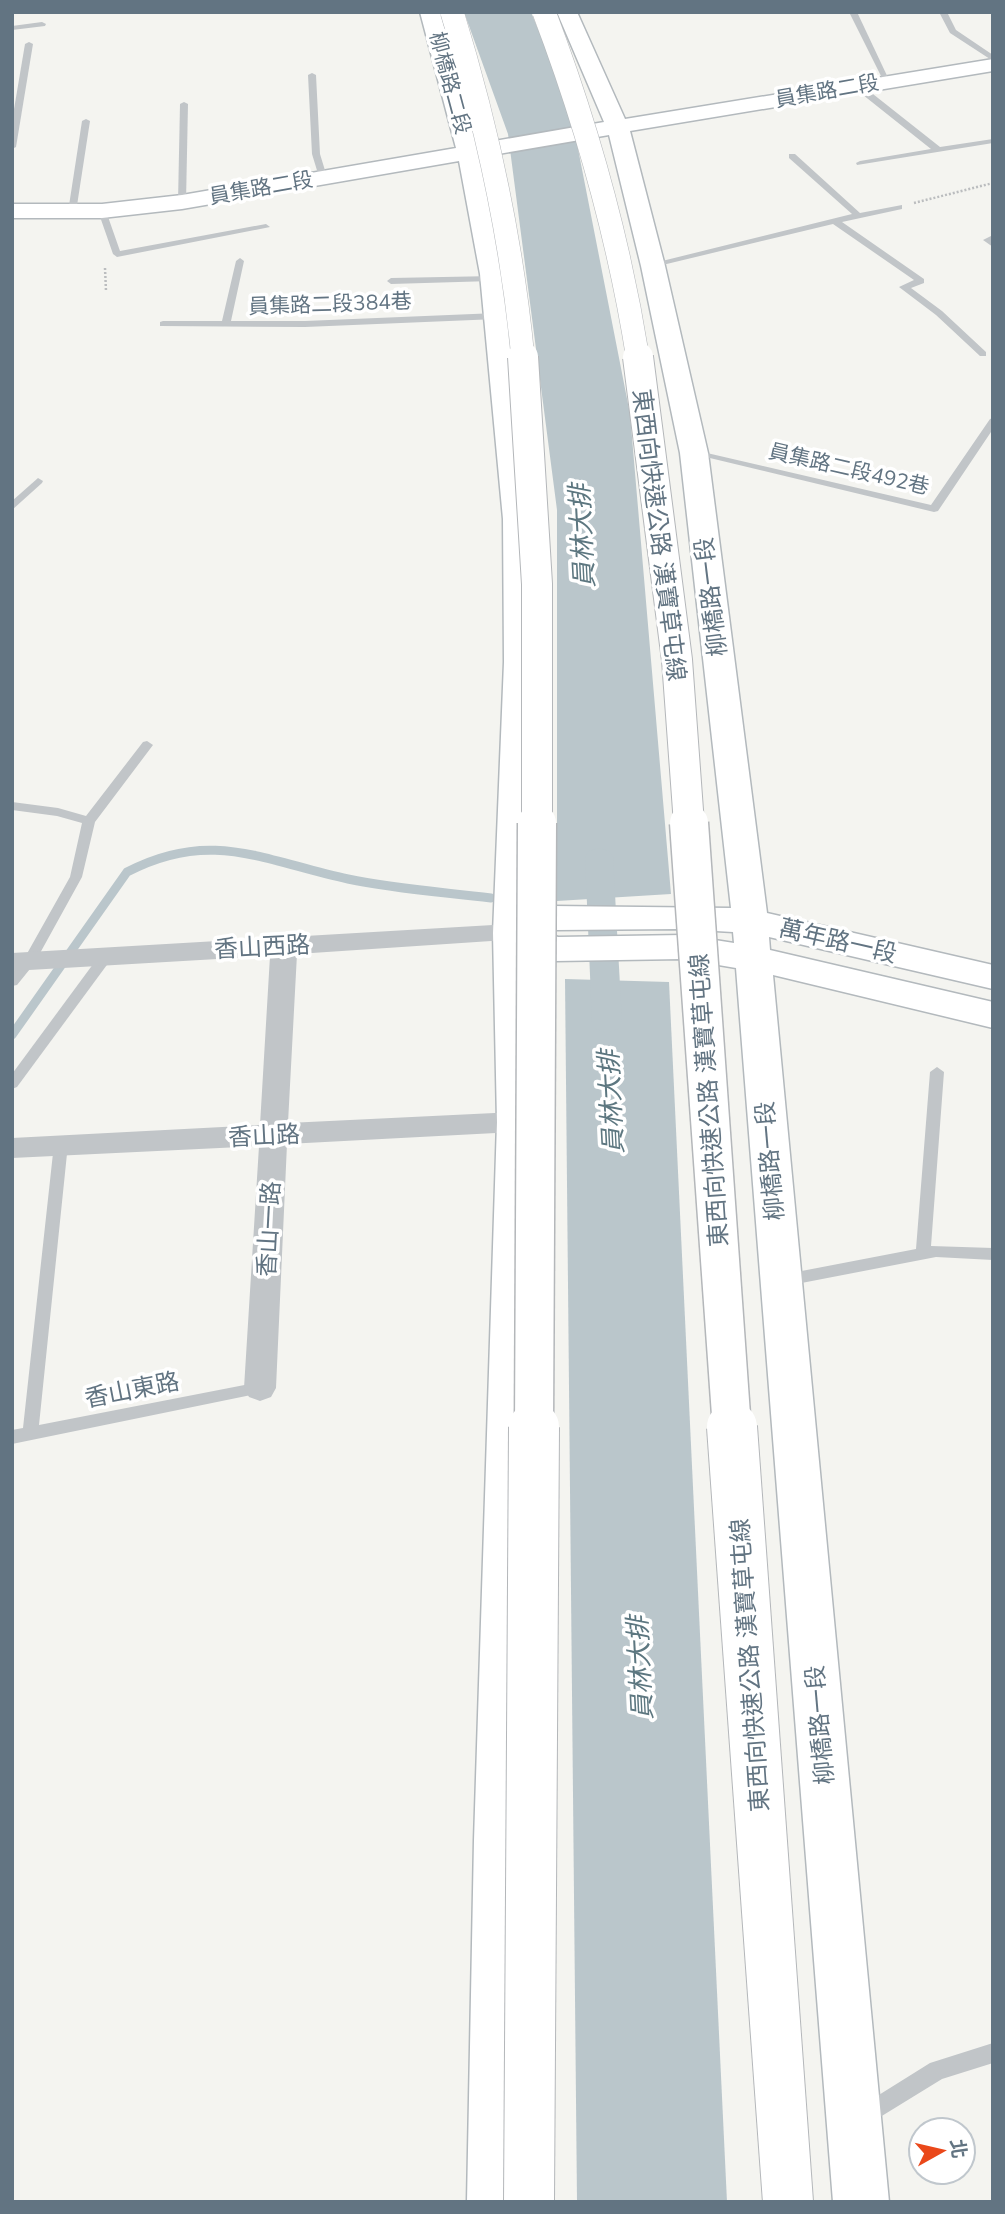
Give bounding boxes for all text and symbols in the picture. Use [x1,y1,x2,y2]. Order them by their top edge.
street label: 柳橋路二段 [423,29,477,137]
street label: 員集路二段 [773,68,881,114]
street label: 員集路二段 [207,165,315,211]
street label: 員集路二段384巷 [248,287,412,321]
street label: 東西向快速公路 漢寶草屯線 [625,387,693,683]
street label: 員集路二段492巷 [766,437,932,501]
water label: 員林大排 [562,480,603,589]
street label: 柳橋路一段 [688,535,734,659]
street label: 萬年路一段 [776,912,900,970]
street label: 香山西路 [213,929,311,965]
street label: 東西向快速公路 漢寶草屯線 [683,952,735,1248]
water label: 員林大排 [591,1046,632,1155]
street label: 柳橋路一段 [749,1100,791,1222]
street label: 香山路 [227,1118,301,1154]
street label: 香山一路 [251,1180,287,1278]
street label: 香山東路 [82,1365,182,1415]
street label: 東西向快速公路 漢寶草屯線 [724,1517,776,1813]
water label: 員林大排 [620,1612,661,1721]
street label: 柳橋路一段 [799,1664,841,1786]
north arrow [907,2116,977,2186]
text: 北 [944,2138,972,2160]

